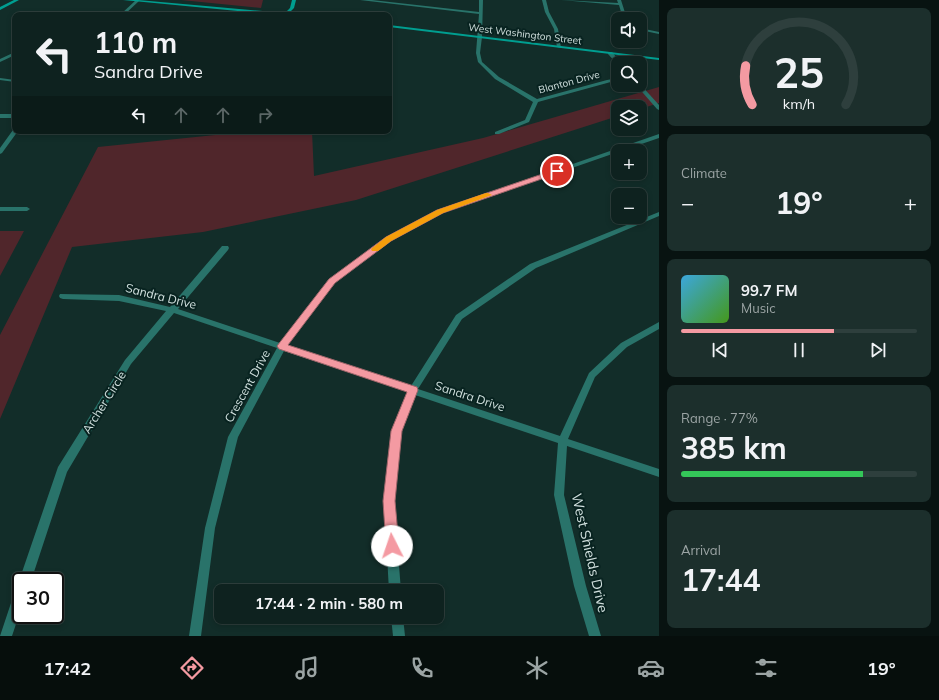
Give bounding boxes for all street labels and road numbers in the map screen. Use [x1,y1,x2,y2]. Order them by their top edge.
street label: West Washington Street [468,21,583,47]
street label: Blanton Drive [537,68,601,96]
street label: Sandra Drive [124,280,198,312]
street label: Crescent Drive [221,347,273,425]
street label: Archer Circle [79,368,129,436]
street label: Sandra Drive [433,378,507,414]
street label: West Shields Drive [568,492,612,614]

